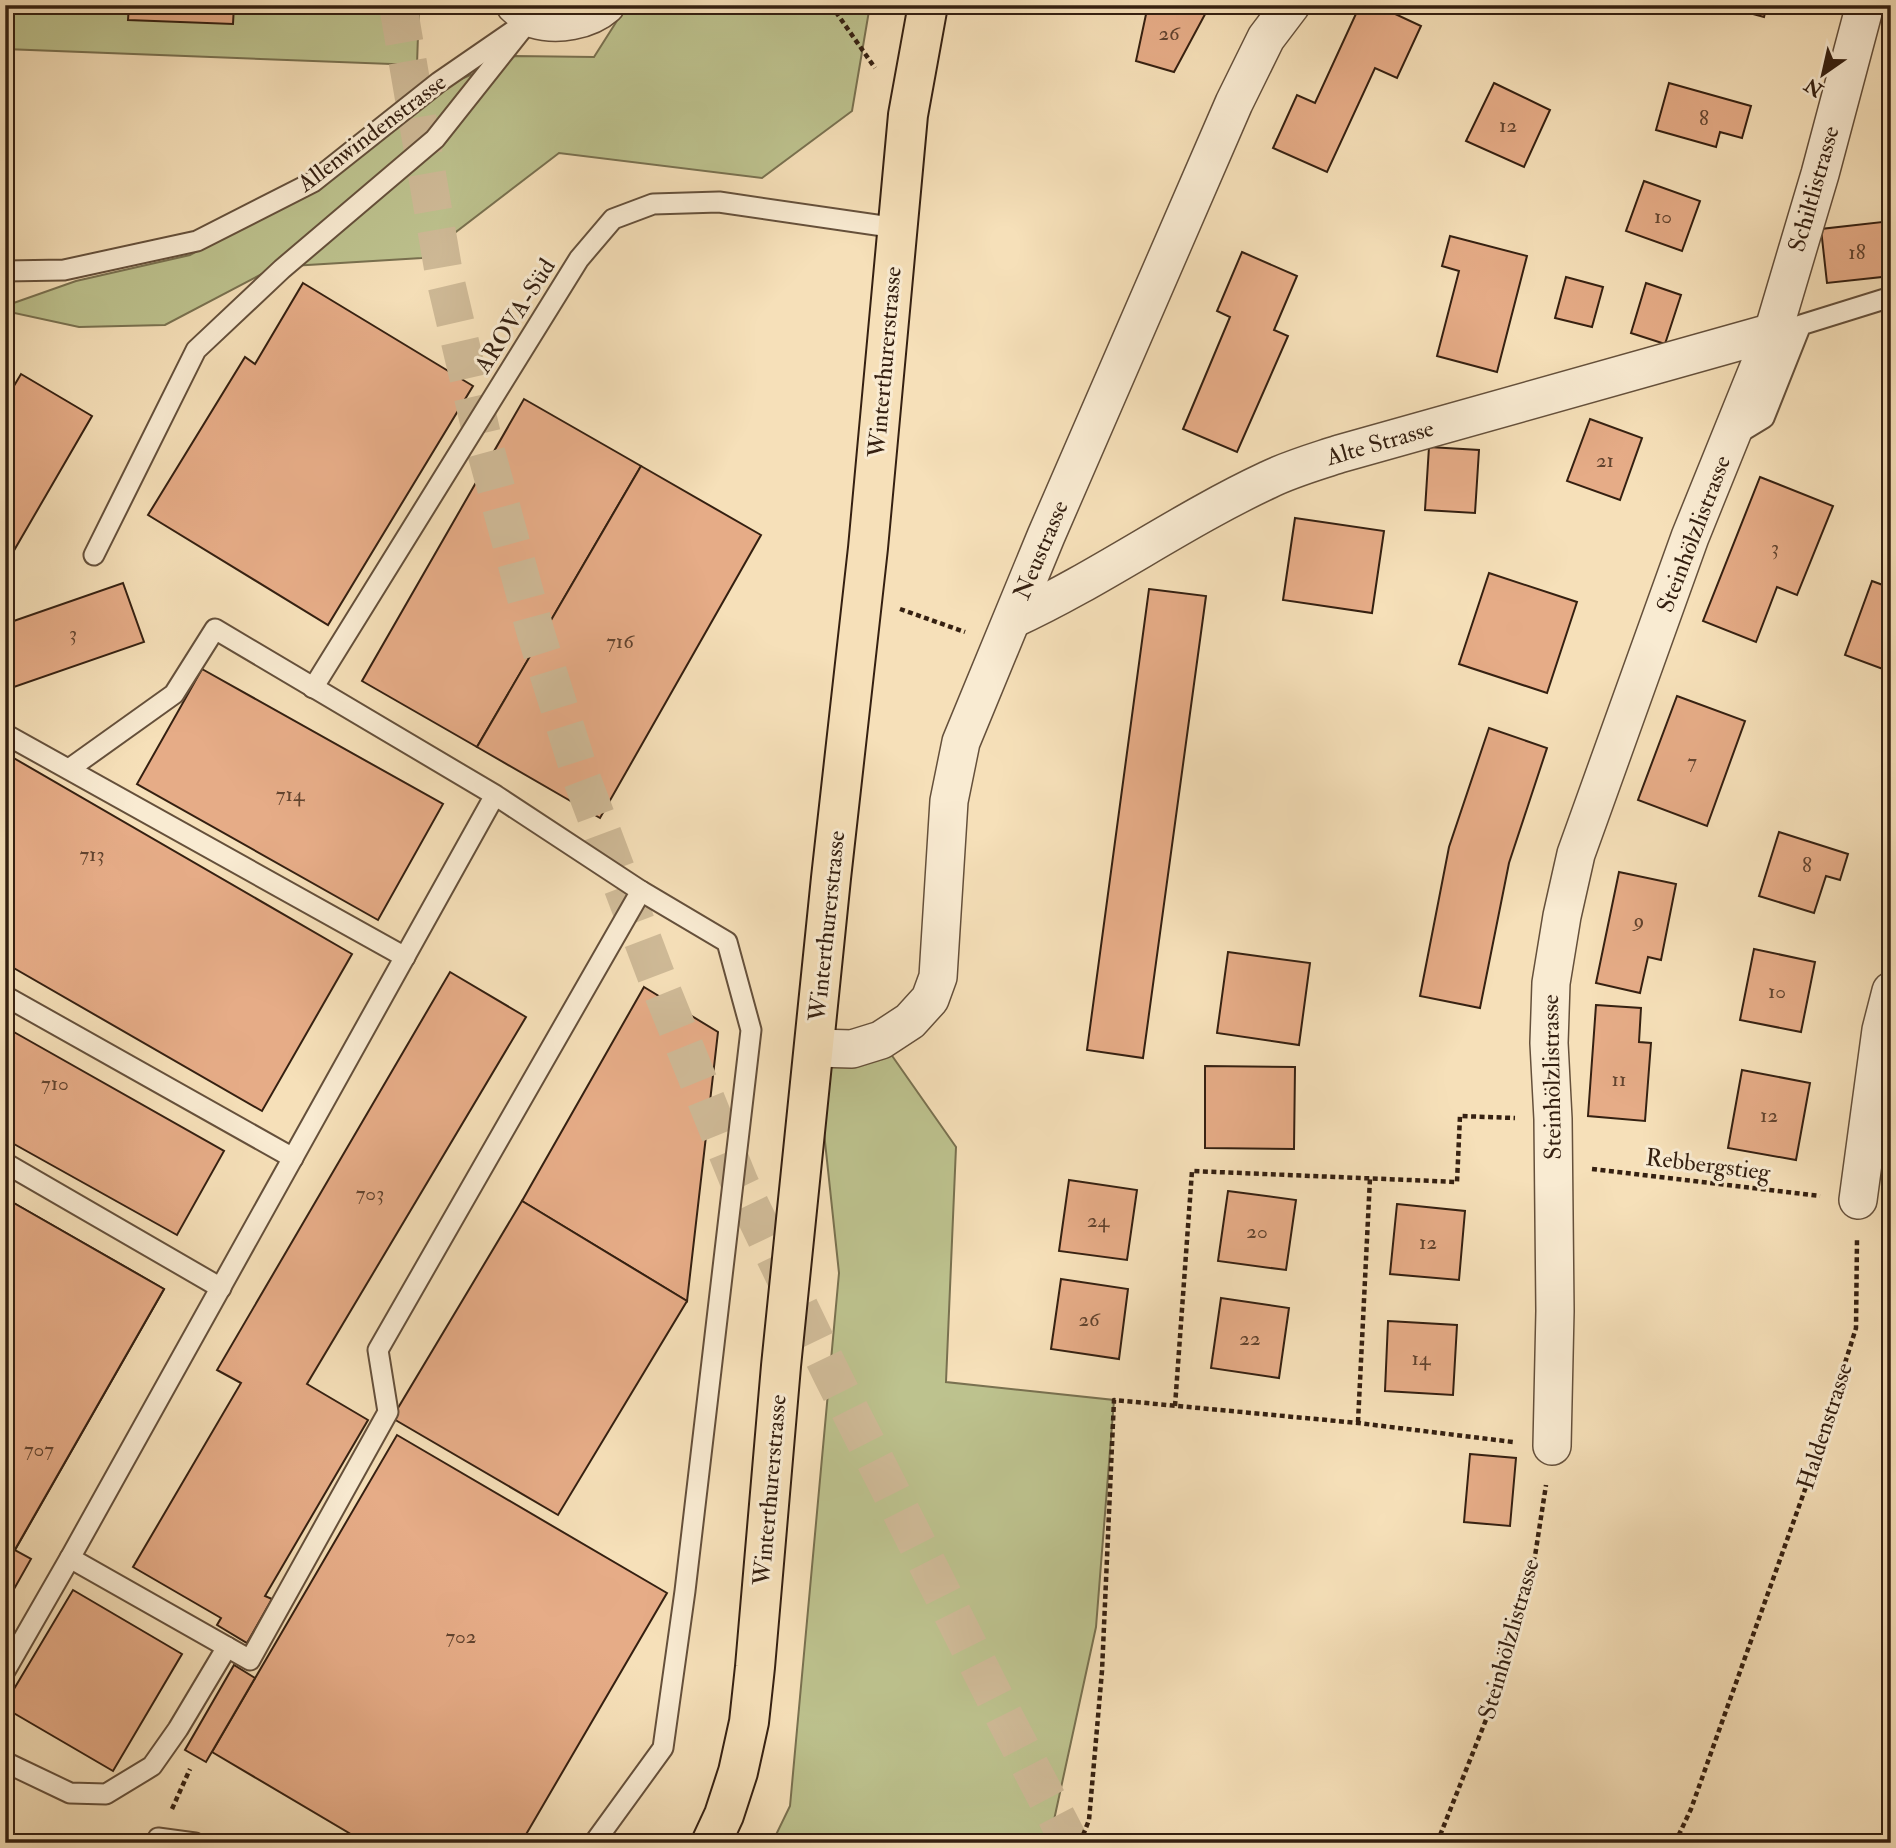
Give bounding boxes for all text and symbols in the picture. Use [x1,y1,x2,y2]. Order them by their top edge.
house number: 26 [1158,20,1181,47]
north arrow [1787,38,1857,108]
street label: Allenwindenstrasse [291,67,453,200]
text: N [1799,72,1829,103]
house number: 8 [1699,105,1709,132]
house number: 12 [1499,112,1517,139]
street label: Schiltlistrasse [1781,122,1847,256]
house number: 10 [1654,203,1672,230]
house number: 18 [1848,239,1866,266]
street label: AROVA-Süd [467,253,563,380]
street label: Winterthurerstrasse [861,265,909,460]
street label: Alte Strasse [1322,413,1437,473]
house number: 21 [1596,447,1614,474]
street label: Steinhölzlistrasse [1650,451,1738,617]
street label: Neustrasse [1006,496,1076,604]
house number: 3 [1771,534,1779,561]
house number: 3 [69,620,77,647]
house number: 716 [606,628,635,655]
house number: 7 [1687,748,1697,775]
house number: 714 [276,781,306,808]
street label: Winterthurerstrasse [801,829,852,1024]
house number: 713 [79,841,105,868]
house number: 8 [1802,852,1812,879]
house number: 9 [1632,907,1644,934]
house number: 10 [1768,978,1786,1005]
street label: Steinhölzlistrasse [1535,994,1569,1160]
house number: 11 [1612,1066,1627,1093]
house number: 710 [41,1070,69,1097]
house number: 12 [1760,1102,1778,1129]
street label: Rebbergstieg [1644,1142,1773,1188]
house number: 703 [356,1180,384,1207]
house number: 24 [1087,1207,1111,1234]
house number: 20 [1246,1218,1268,1245]
house number: 12 [1419,1229,1437,1256]
house number: 26 [1078,1306,1101,1333]
house number: 22 [1239,1325,1261,1352]
house number: 14 [1412,1345,1432,1372]
street label: Haldenstrasse [1790,1359,1860,1493]
street label: Winterthurerstrasse [746,1393,794,1588]
house number: 707 [24,1436,54,1463]
street label: Steinhölzlistrasse [1471,1555,1547,1723]
house number: 702 [446,1623,477,1650]

